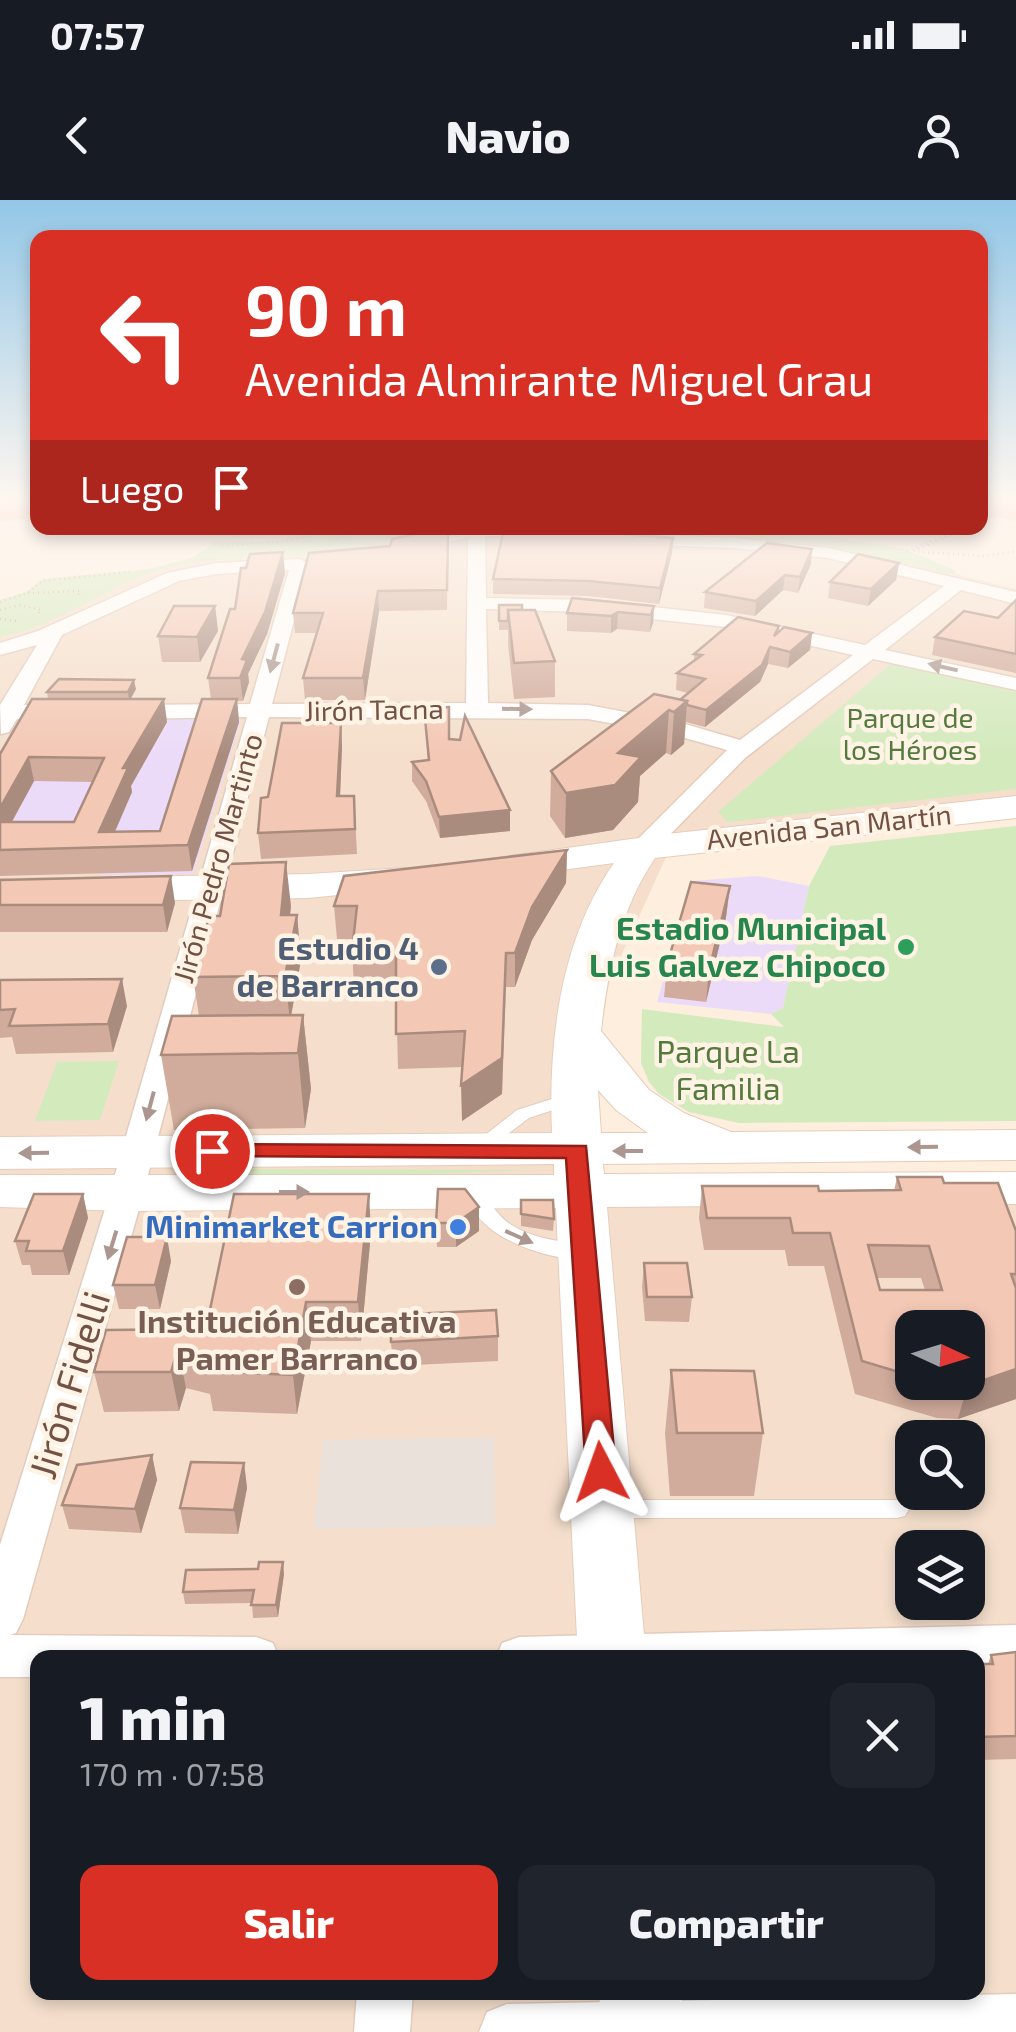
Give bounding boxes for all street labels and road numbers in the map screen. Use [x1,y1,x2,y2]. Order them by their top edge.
street label: Jirón Tacna [304,691,444,727]
street label: Jirón Pedro Martinto [165,729,269,986]
street label: Avenida San Martín [705,796,953,856]
street label: Jirón Fidelli [18,1285,118,1484]

